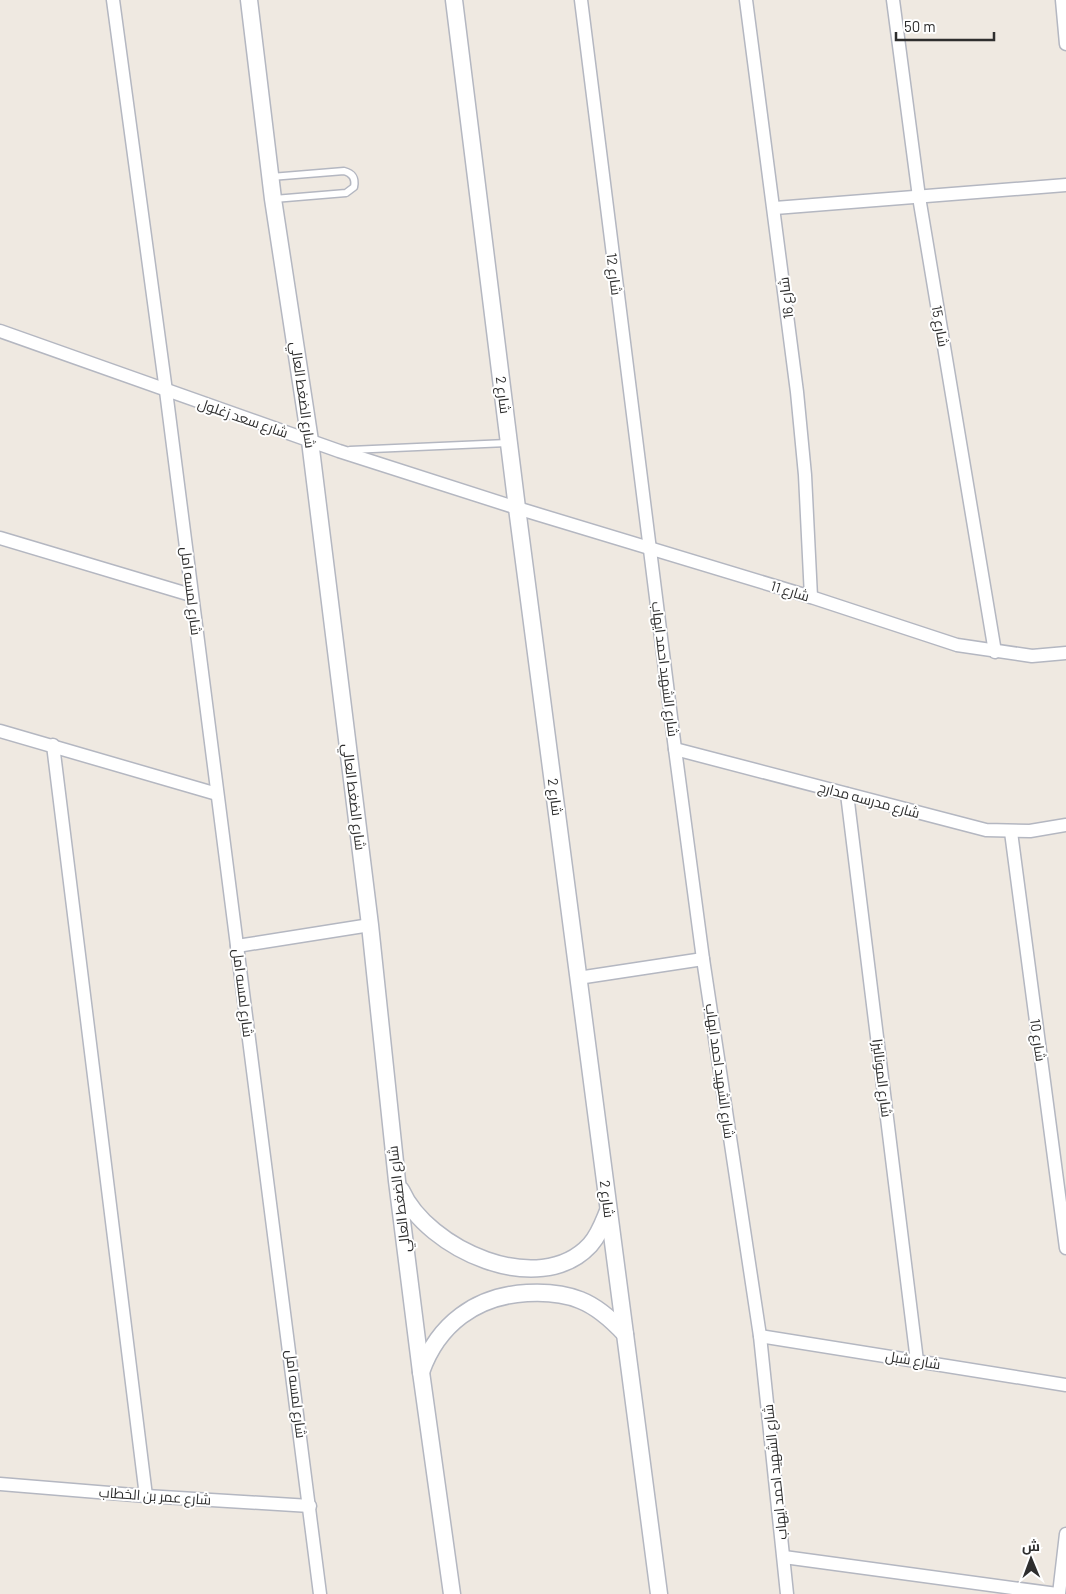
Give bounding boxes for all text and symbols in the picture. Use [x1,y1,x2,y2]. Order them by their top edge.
scale bar [896,10,994,42]
text: 50 m [904,17,936,35]
street label: شارع 12 [602,252,626,296]
street label: شارع 16 [775,276,797,320]
street label: شارع 15 [927,304,953,348]
street label: شارع الضغط العالي [284,341,319,450]
street label: شارع 2 [492,375,514,415]
street label: شارع سعد زغلول [195,394,291,442]
street label: شارع لمسه امل [177,546,205,636]
street label: شارع 11 [768,577,812,605]
street label: شارع الشهيد احمد ايهاب [648,600,682,738]
street label: شارع الضغط العالي [336,743,369,852]
street label: شارع 2 [544,777,566,817]
street label: شارع مدرسه مدارج [816,778,922,822]
street label: شارع لمسه امل [229,948,257,1038]
street label: شارع الشهيد احمد ايهاب [702,1002,738,1140]
street label: شارع 10 [1026,1018,1050,1062]
street label: شارع الموناليزا [868,1038,896,1118]
street label: شارع الضغط العالي [384,1144,417,1253]
street label: شارع 2 [596,1179,618,1219]
street label: شارع شبل [884,1347,942,1373]
street label: شارع لمسه امل [282,1349,310,1439]
street label: شارع الشهيد احمد ايهاب [759,1403,791,1541]
street label: شارع عمر بن الخطاب [98,1483,212,1509]
north arrow [1006,1534,1056,1584]
text: ش [1022,1537,1040,1555]

